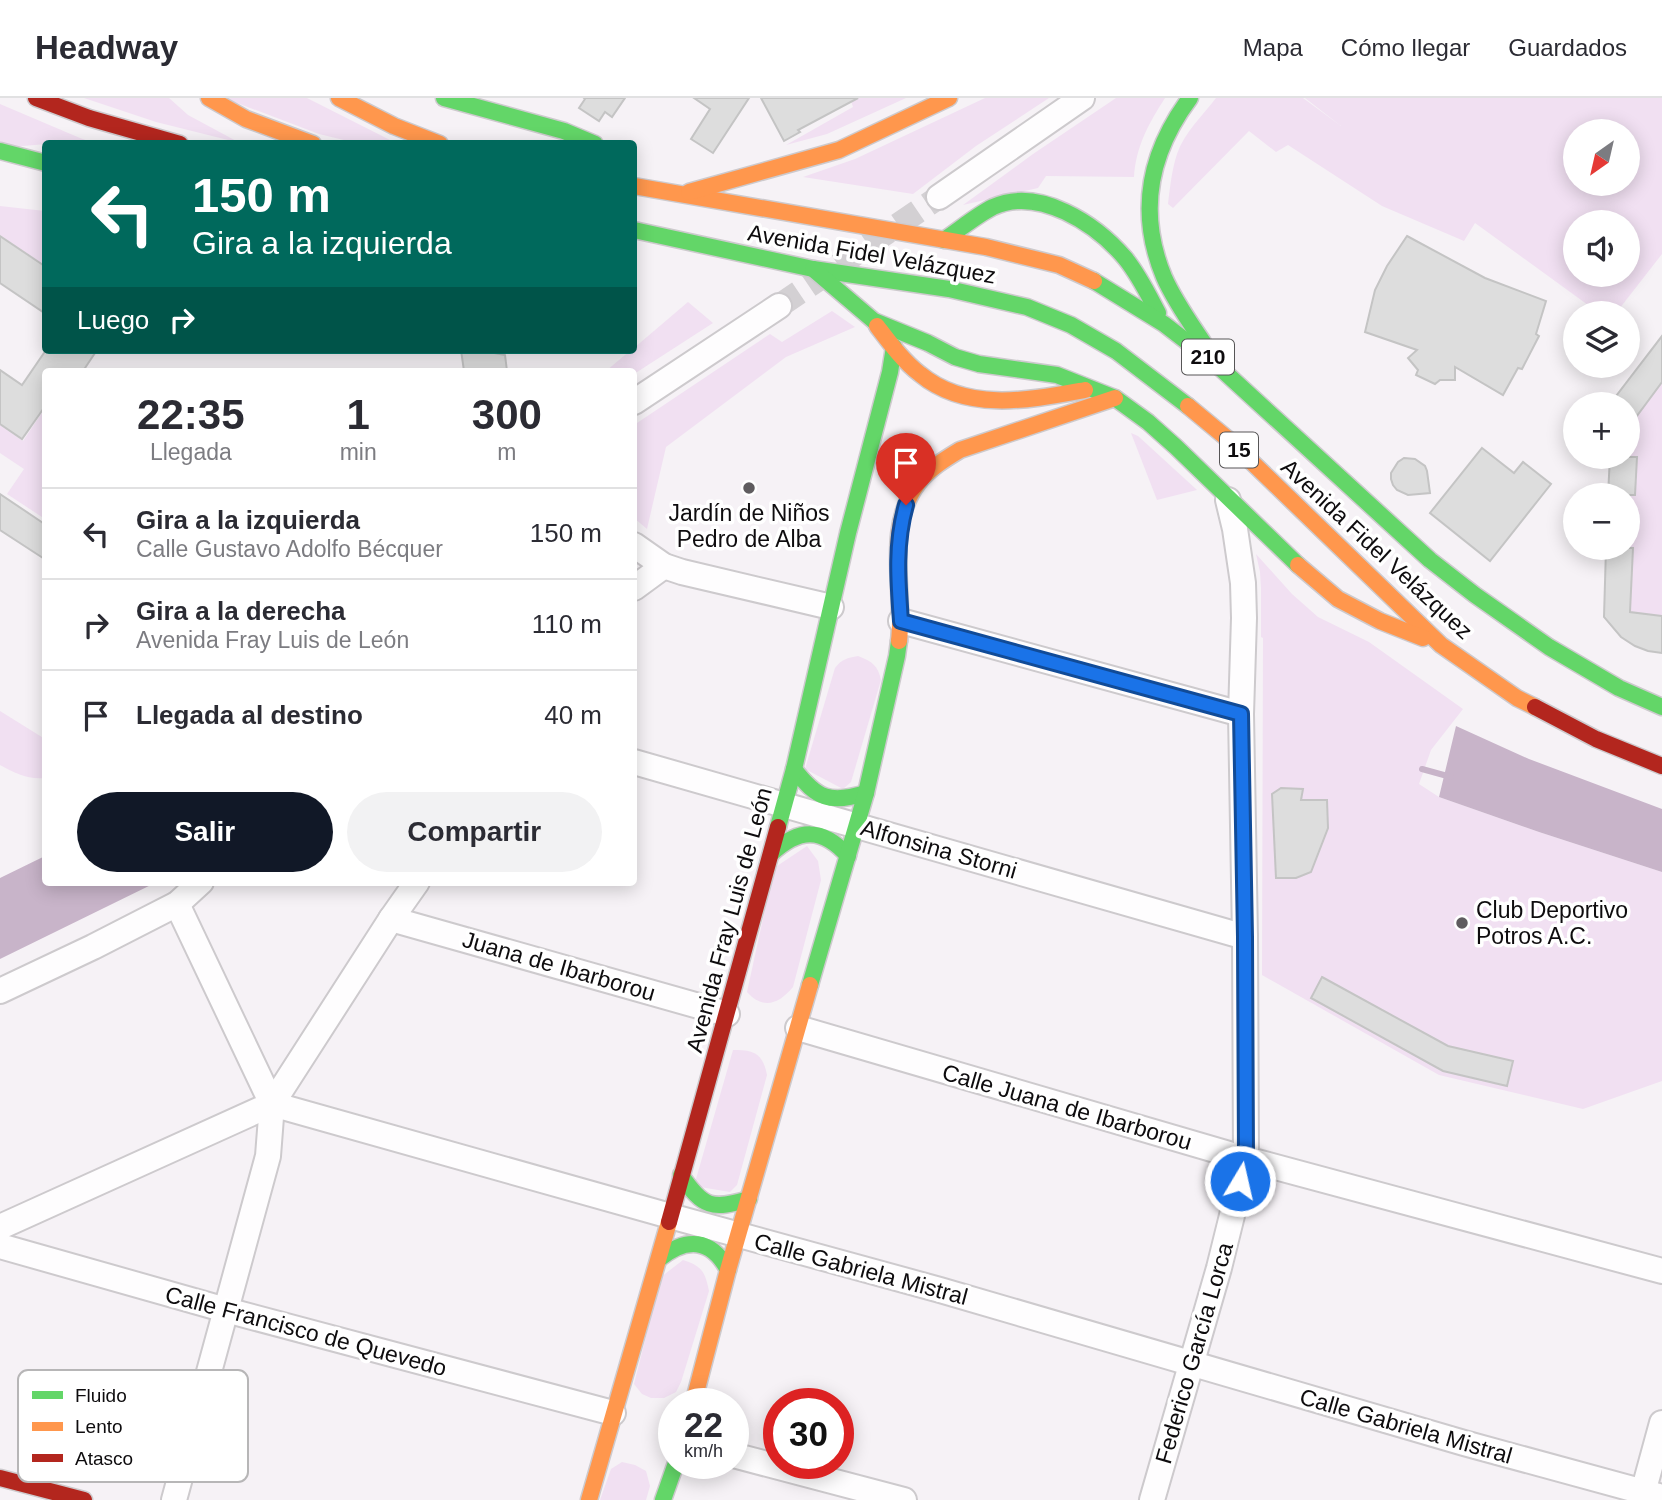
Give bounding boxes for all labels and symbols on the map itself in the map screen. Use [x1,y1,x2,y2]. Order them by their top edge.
north arrow [1563,119,1640,196]
street label: Avenida Fidel Velázquez [746,219,998,289]
road number: 210 [1182,340,1234,374]
road number: 15 [1220,432,1258,468]
pin [876,433,936,505]
street label: Avenida Fidel Velázquez [1276,454,1478,644]
marker: Jardín de Niños Pedro de Alba [741,480,757,496]
place label: Jardín de Niños Pedro de Alba [668,500,830,552]
street label: Avenida Fray Luis de León [681,785,777,1055]
street label: Alfonsina Storni [858,814,1020,884]
place label: Club Deportivo Potros A.C. [1476,897,1628,949]
marker: Club Deportivo Potros A.C. [1454,915,1470,931]
street label: Juana de Ibarborou [460,926,658,1006]
street label: Calle Juana de Ibarborou [939,1059,1195,1155]
position arrow [1203,1144,1277,1218]
street label: Calle Gabriela Mistral [751,1228,971,1310]
street label: Federico García Lorca [1150,1239,1238,1467]
street label: Calle Francisco de Quevedo [162,1281,450,1381]
legend [18,1370,248,1482]
street label: Calle Gabriela Mistral [1297,1383,1515,1469]
text: Fluido [75,1385,127,1406]
speed limit sign: 30 [763,1388,854,1479]
text: Lento [75,1416,123,1437]
text: Atasco [75,1448,133,1469]

